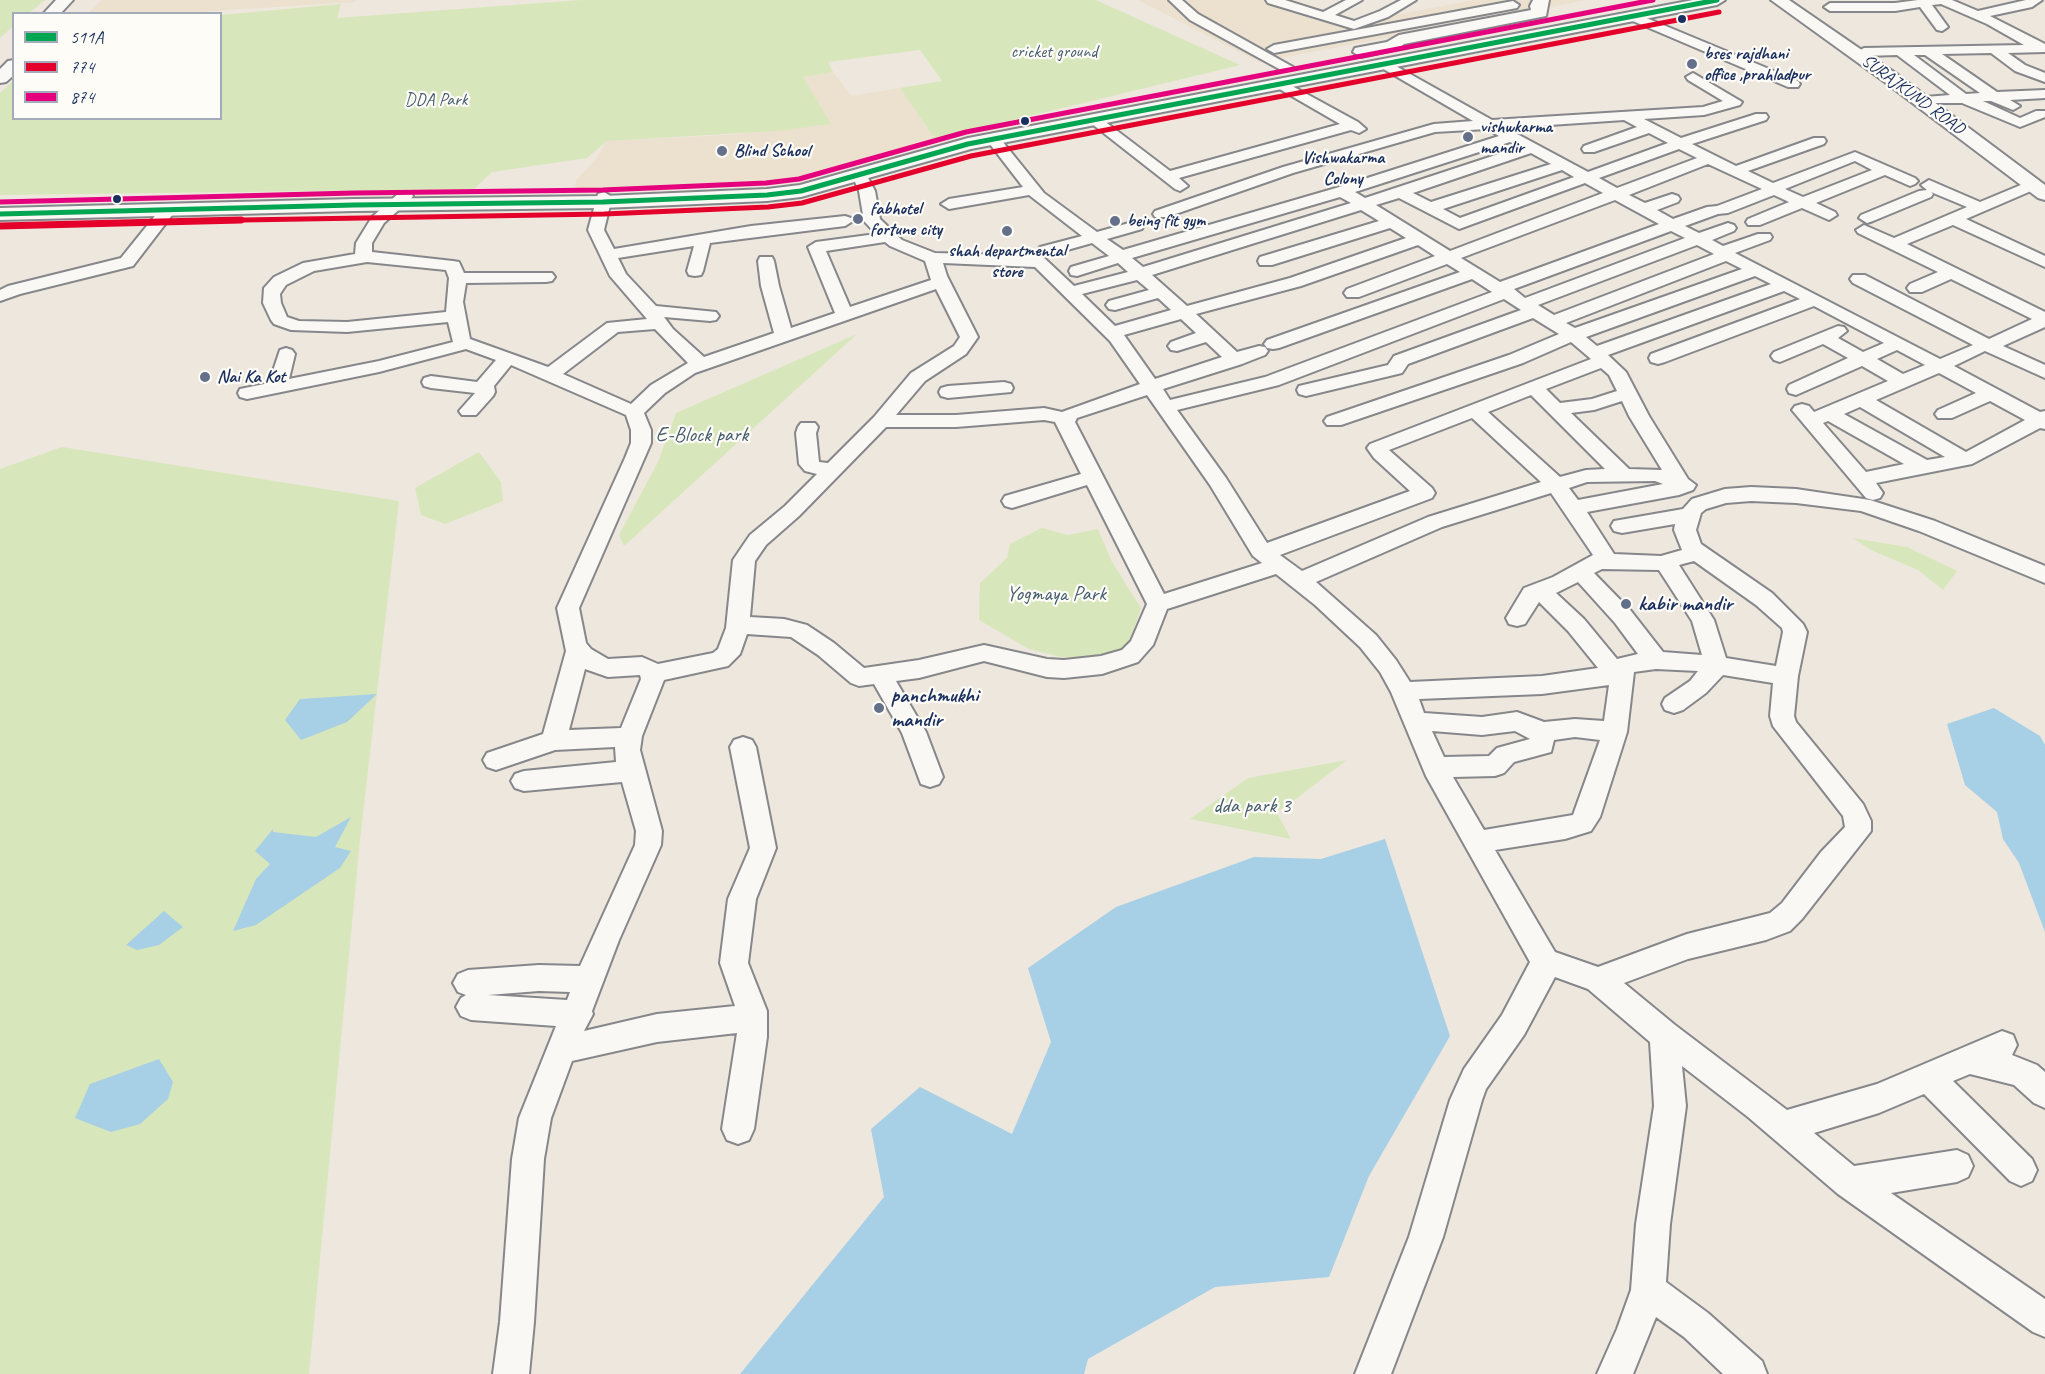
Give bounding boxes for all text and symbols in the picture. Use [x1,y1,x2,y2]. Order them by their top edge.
legend [12,12,222,120]
unlabelled marker [1676,13,1688,25]
text: 511A [70,26,103,48]
park label: cricket ground [1011,41,1097,63]
place label: bses rajdhani office ,prahladpur [1704,43,1810,86]
street label: SURAJKUND ROAD [1857,50,1969,140]
text: 774 [70,56,94,78]
marker: bses rajdhani office ,prahladpur [1685,57,1699,71]
text: 874 [70,86,94,108]
park label: DDA Park [405,89,467,111]
unlabelled marker [1019,115,1031,127]
place label: vishwkarma mandir [1480,116,1552,158]
marker: vishwkarma mandir [1461,130,1475,144]
place label: Blind School [734,140,810,162]
marker: Blind School [715,144,729,158]
district label: Vishwakarma Colony [1302,147,1384,190]
unlabelled marker [111,193,123,205]
place label: fabhotel fortune city [870,198,942,240]
place label: being fit gym [1127,210,1205,232]
marker: fabhotel fortune city [851,212,865,226]
marker: being fit gym [1108,214,1122,228]
marker: shah departmental store [1000,224,1014,238]
place label: shah departmental store [948,240,1066,282]
place label: Nai Ka Kot [217,366,286,388]
marker: Nai Ka Kot [198,370,212,384]
park label: E-Block park [656,422,748,448]
park label: Yogmaya Park [1006,581,1106,607]
place label: kabir mandir [1638,591,1732,617]
marker: kabir mandir [1619,597,1633,611]
place label: panchmukhi mandir [891,683,978,733]
marker: panchmukhi mandir [872,701,886,715]
park label: dda park 3 [1213,793,1291,819]

